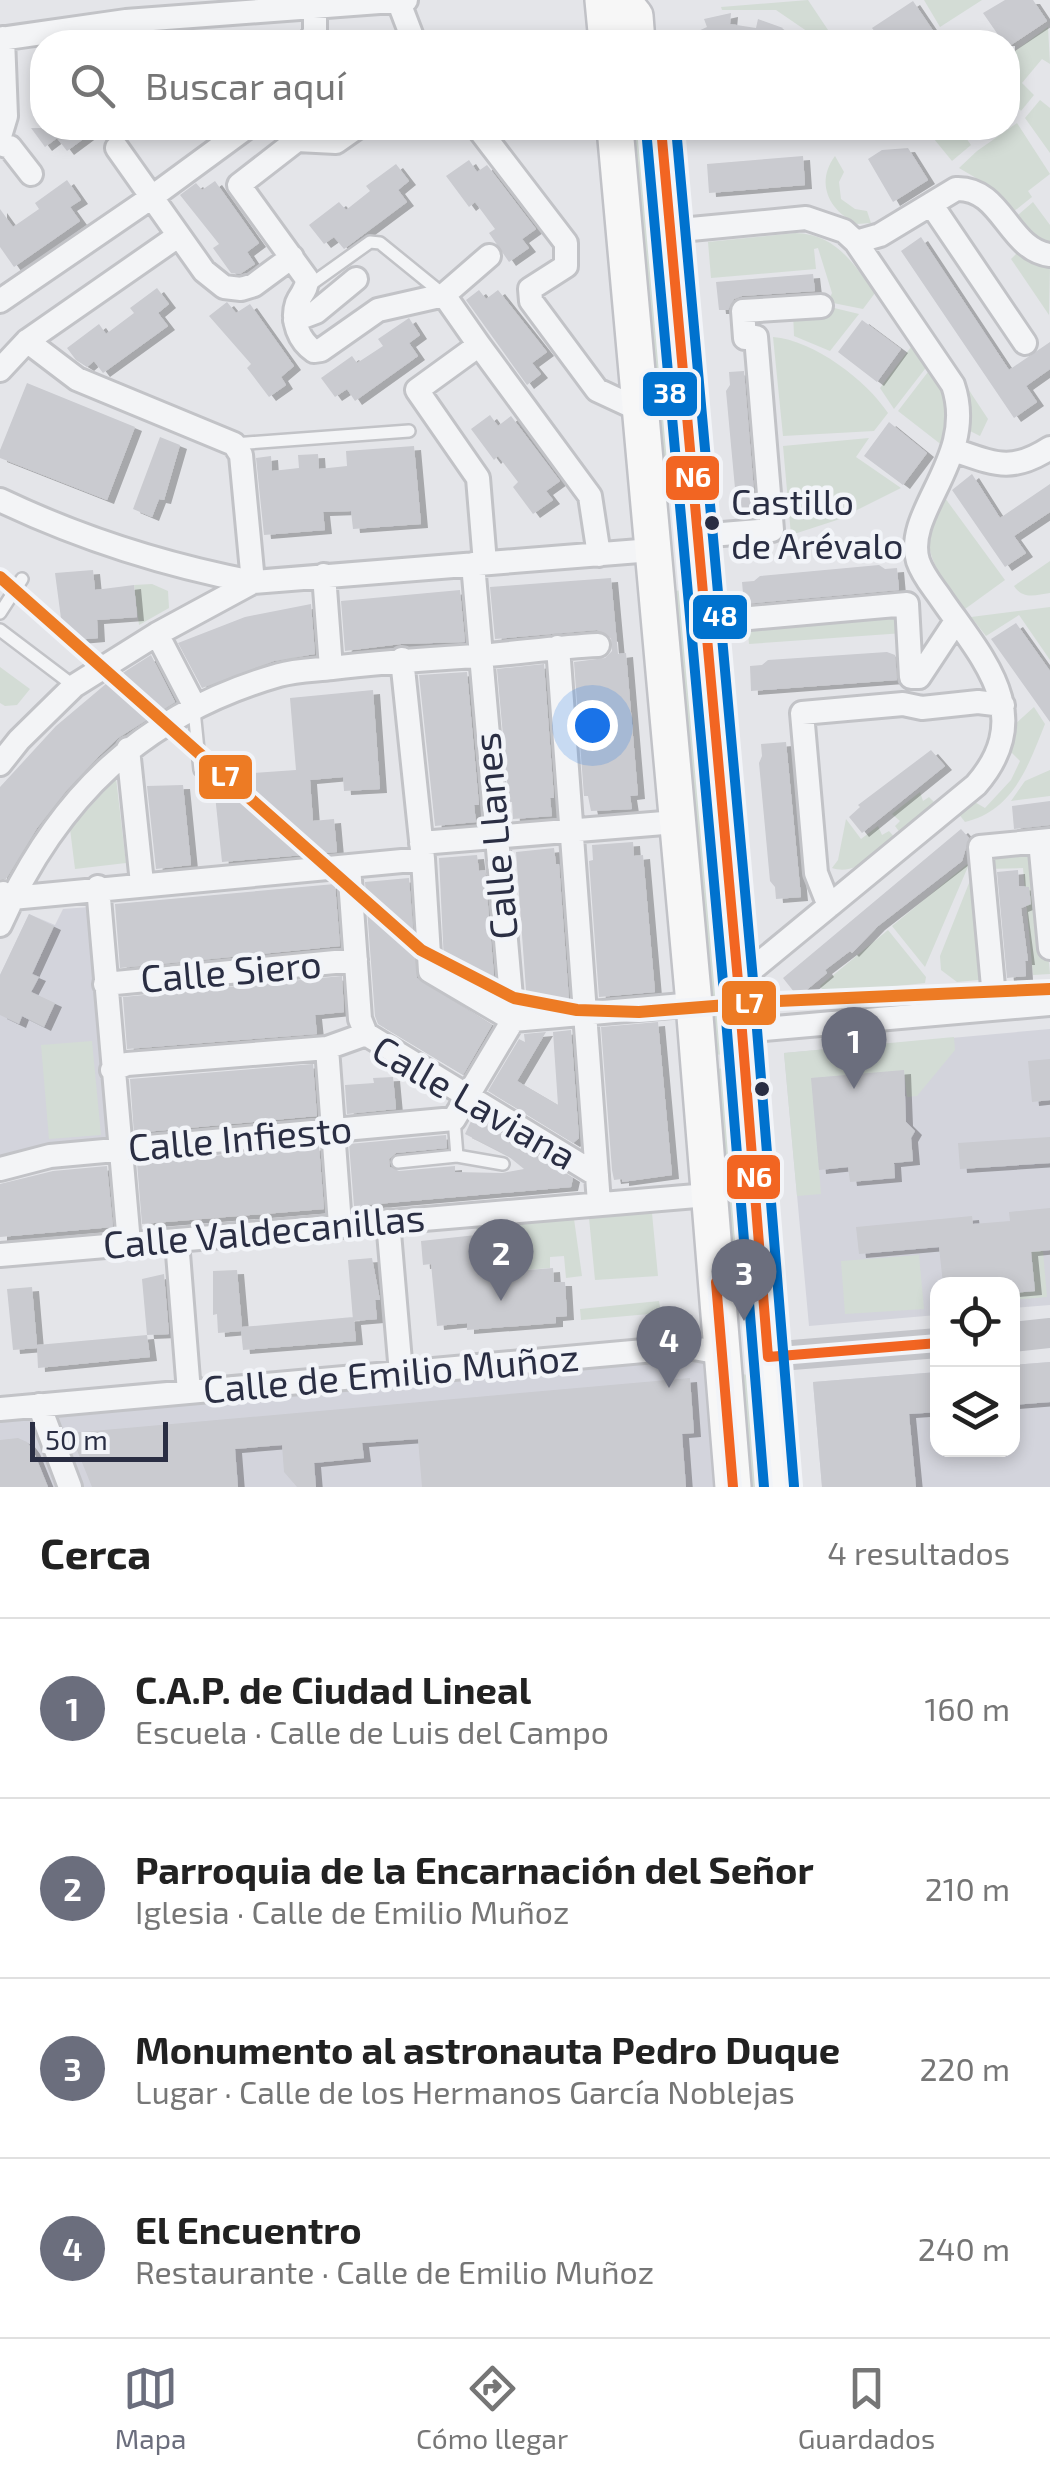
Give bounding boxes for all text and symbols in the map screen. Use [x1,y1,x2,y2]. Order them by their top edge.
search box [30,30,1020,140]
icon: search [65,58,120,113]
text: Buscar aquí [145,62,346,108]
line badge: 38 [641,370,699,418]
text: 38 [653,375,687,409]
line badge: N6 [664,454,721,502]
text: N6 [675,459,711,493]
place label: Castillo de Arévalo [731,479,904,566]
marker: Castillo de Arévalo [702,513,722,533]
line badge: 48 [691,593,749,641]
text: 48 [702,598,738,632]
your location [567,700,618,751]
street label: Calle Llanes [462,731,526,942]
line badge: L7 [197,753,254,801]
text: L7 [211,758,240,792]
street label: Calle Siero [138,939,323,1001]
line badge: L7 [720,979,778,1027]
text: L7 [735,985,764,1019]
pin: 1 [822,1006,886,1089]
street label: Calle Laviana [365,1024,585,1178]
unlabelled marker [752,1079,772,1099]
street label: Calle Infiesto [126,1104,354,1170]
line badge: N6 [725,1153,782,1201]
text: N6 [736,1159,772,1193]
street label: Calle Valdecanillas [101,1193,427,1267]
pin: 2 [468,1218,534,1301]
pin: 3 [712,1238,776,1321]
map controls [930,1277,1020,1457]
button: locate [930,1277,1020,1367]
pin: 4 [636,1306,702,1388]
street label: Calle de Emilio Muñoz [201,1333,581,1411]
button: layers [930,1367,1020,1457]
scale bar [30,1417,168,1462]
text: 50 m [45,1422,108,1456]
text: Cerca [40,1527,151,1577]
text: 4 resultados [827,1533,1010,1571]
text: C.A.P. de Ciudad Lineal [135,1666,531,1712]
text: 1 [66,1689,79,1727]
text: 160 m [924,1689,1010,1727]
text: Escuela · Calle de Luis del Campo [135,1712,609,1750]
text: Parroquia de la Encarnación del Señor [135,1846,814,1892]
text: 2 [63,1869,82,1907]
text: 210 m [925,1869,1010,1907]
text: Iglesia · Calle de Emilio Muñoz [135,1892,569,1930]
text: Monumento al astronauta Pedro Duque [135,2026,840,2072]
text: 3 [63,2049,82,2087]
text: 220 m [920,2049,1010,2087]
text: Lugar · Calle de los Hermanos García Noblejas [135,2072,795,2110]
text: El Encuentro [135,2206,362,2252]
text: 4 [62,2229,83,2267]
text: 240 m [918,2229,1010,2267]
text: Restaurante · Calle de Emilio Muñoz [135,2252,654,2290]
tab: Mapa [115,2361,186,2455]
tab: Cómo llegar [416,2361,568,2455]
tab: Guardados [798,2361,935,2455]

